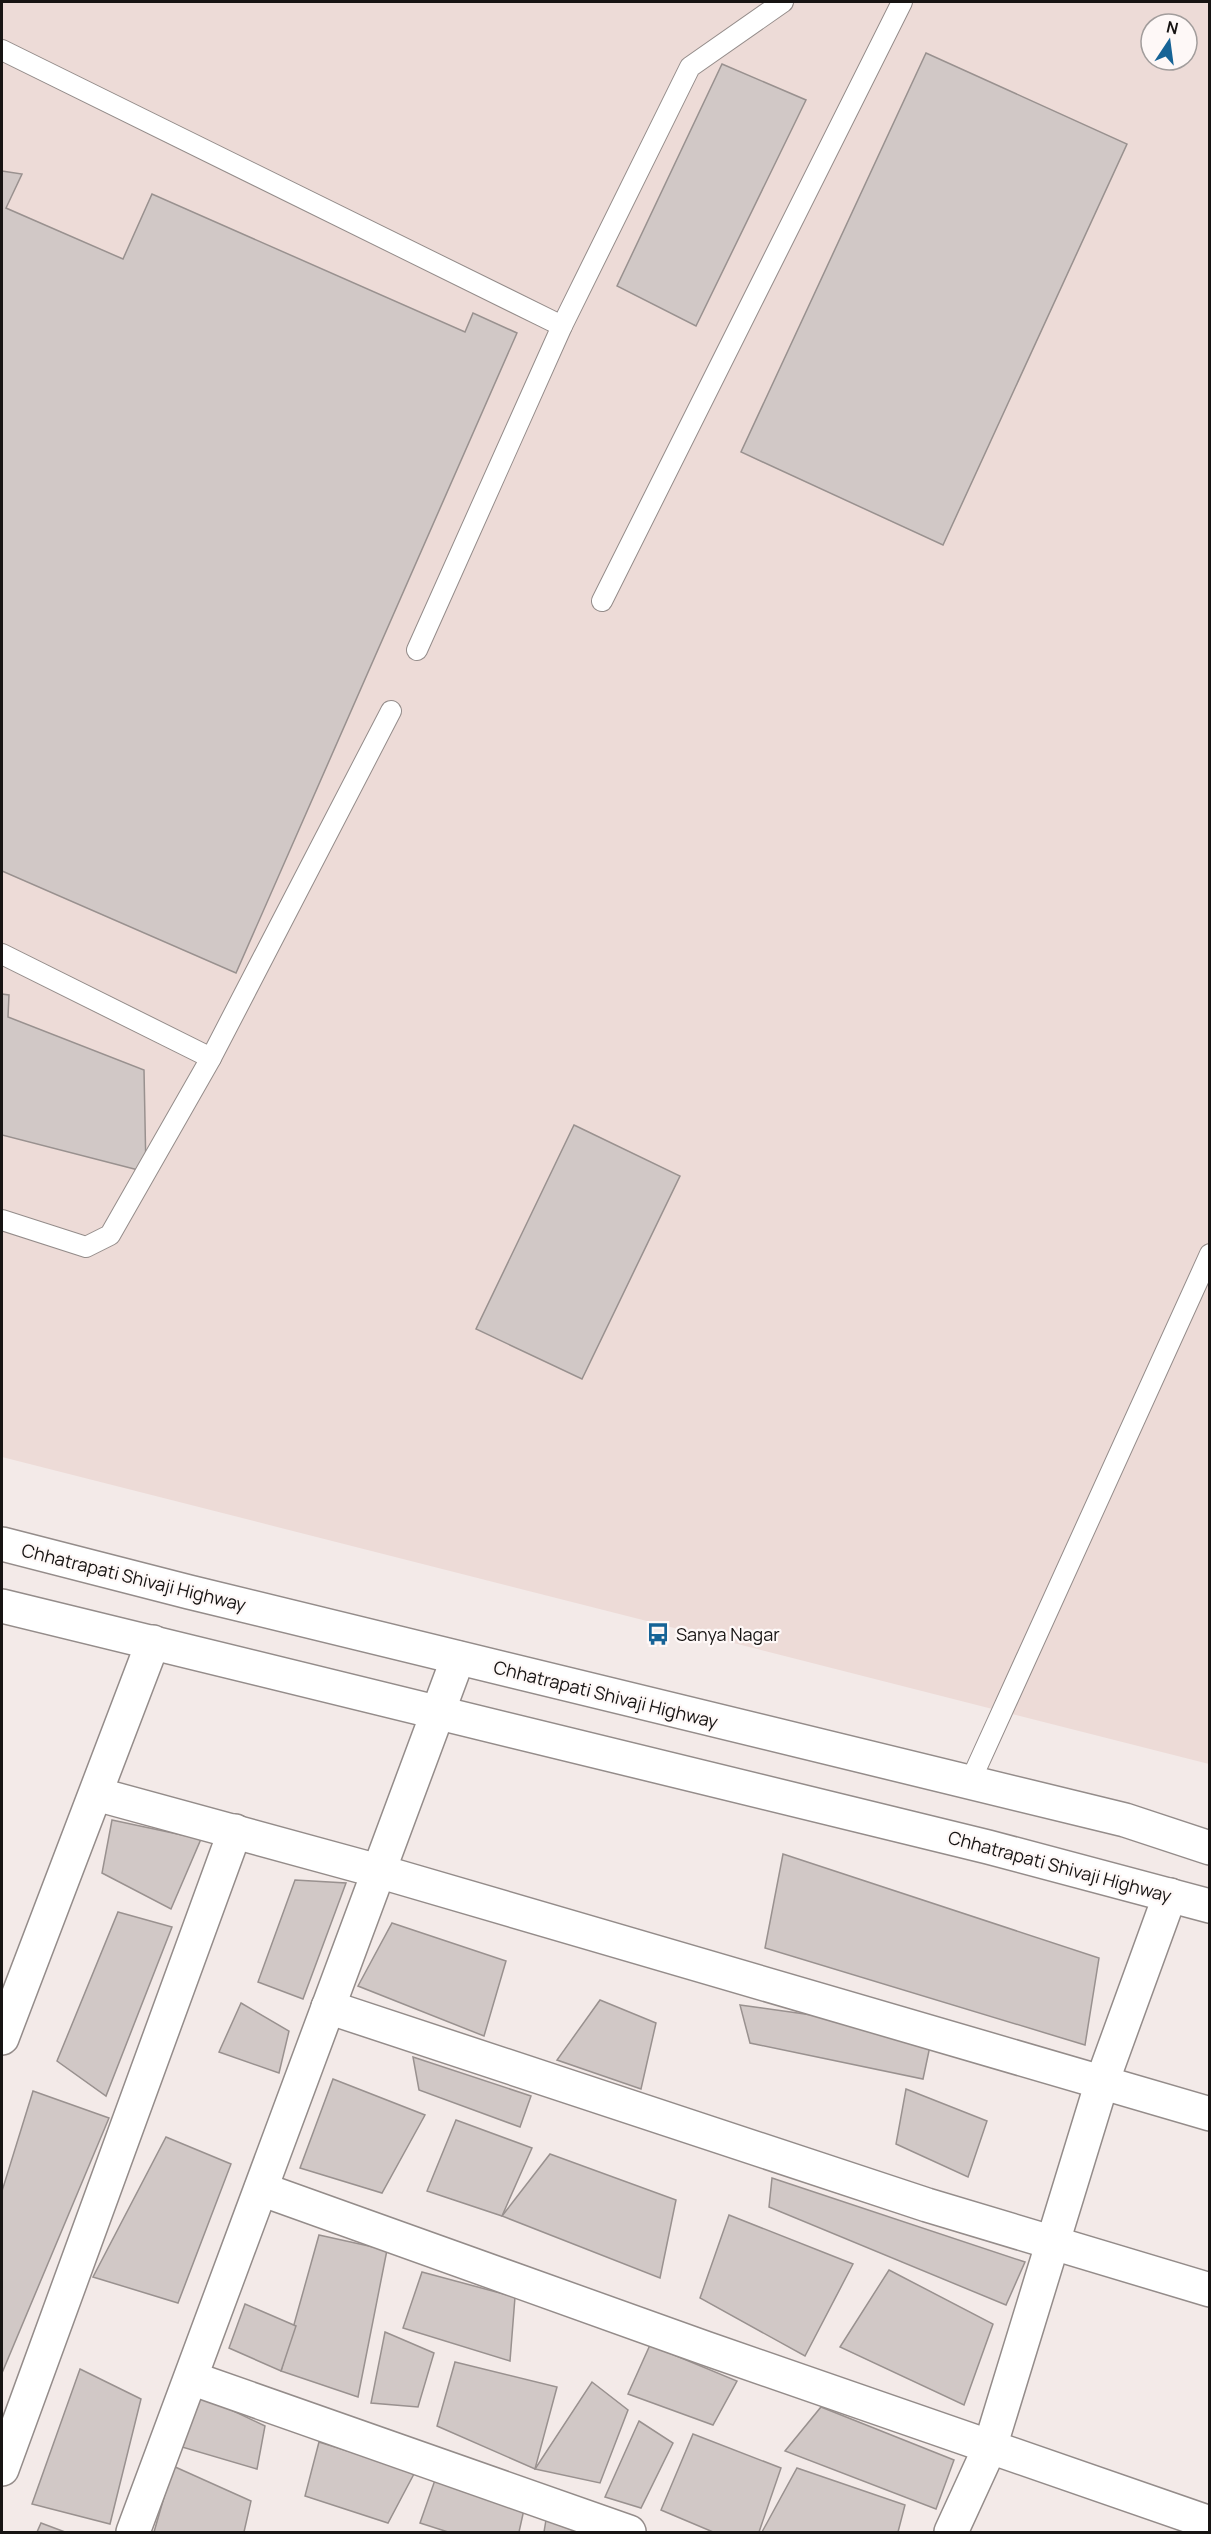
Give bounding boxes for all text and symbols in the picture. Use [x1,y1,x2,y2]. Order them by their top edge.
north arrow [1139,12,1199,72]
text: N [1164,15,1180,39]
street label: Chhatrapati Shivaji Highway [19,1538,249,1617]
bus stop icon: Sanya Nagar [645,1621,671,1647]
place label: Sanya Nagar [676,1622,780,1646]
street label: Chhatrapati Shivaji Highway [491,1655,721,1734]
street label: Chhatrapati Shivaji Highway [946,1825,1175,1908]

